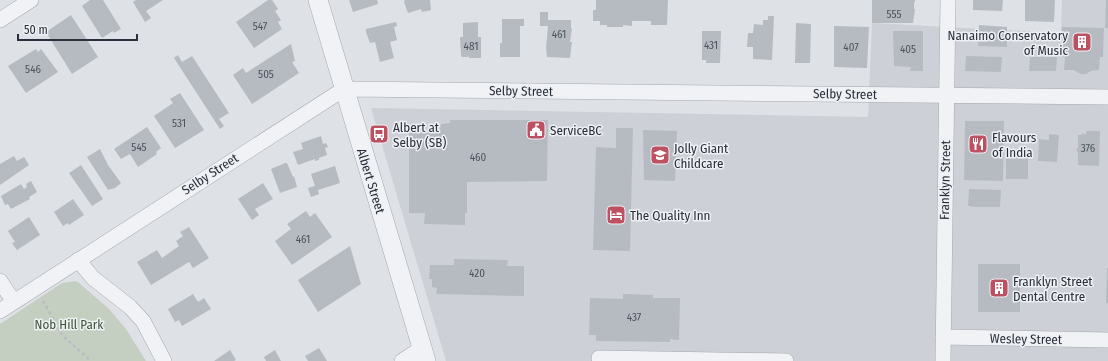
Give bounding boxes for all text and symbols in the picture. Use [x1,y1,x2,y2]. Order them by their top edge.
house number: 555 [886,8,902,21]
scale bar [18,16,137,42]
house number: 547 [253,20,268,33]
text: 50 m [24,23,48,37]
house number: 461 [552,28,566,41]
place label: Nanaimo Conservatory of Music [948,28,1068,58]
building icon: Nanaimo Conservatory of Music [1071,31,1093,53]
house number: 431 [704,39,718,52]
house number: 481 [464,40,478,53]
house number: 407 [843,41,859,54]
house number: 405 [900,43,916,56]
house number: 546 [25,63,41,76]
house number: 505 [258,68,274,81]
street label: Selby Street [489,83,554,99]
street label: Selby Street [813,86,878,102]
house number: 531 [172,117,186,130]
public building icon: ServiceBC [525,119,547,141]
place label: Albert at Selby (SB) [393,120,446,150]
bus stop icon: Albert at Selby (SB) [368,123,390,145]
place label: ServiceBC [550,123,602,138]
place label: Flavours of India [992,130,1037,160]
restaurant icon: Flavours of India [967,133,989,155]
street label: Franklyn Street [937,139,953,220]
house number: 545 [131,141,147,154]
place label: Jolly Giant Childcare [674,141,729,171]
house number: 376 [1081,142,1096,155]
school or university icon: Jolly Giant Childcare [649,144,671,166]
street label: Albert Street [354,147,388,216]
street label: Selby Street [179,150,242,198]
house number: 460 [470,151,487,164]
hotel icon: The Quality Inn [605,204,627,226]
place label: The Quality Inn [630,208,710,223]
house number: 461 [296,233,310,246]
house number: 420 [469,267,485,280]
place label: Franklyn Street Dental Centre [1013,274,1093,304]
building icon: Franklyn Street Dental Centre [988,277,1010,299]
house number: 437 [627,311,642,324]
park label: Nob Hill Park [35,317,104,332]
street label: Wesley Street [990,331,1063,347]

